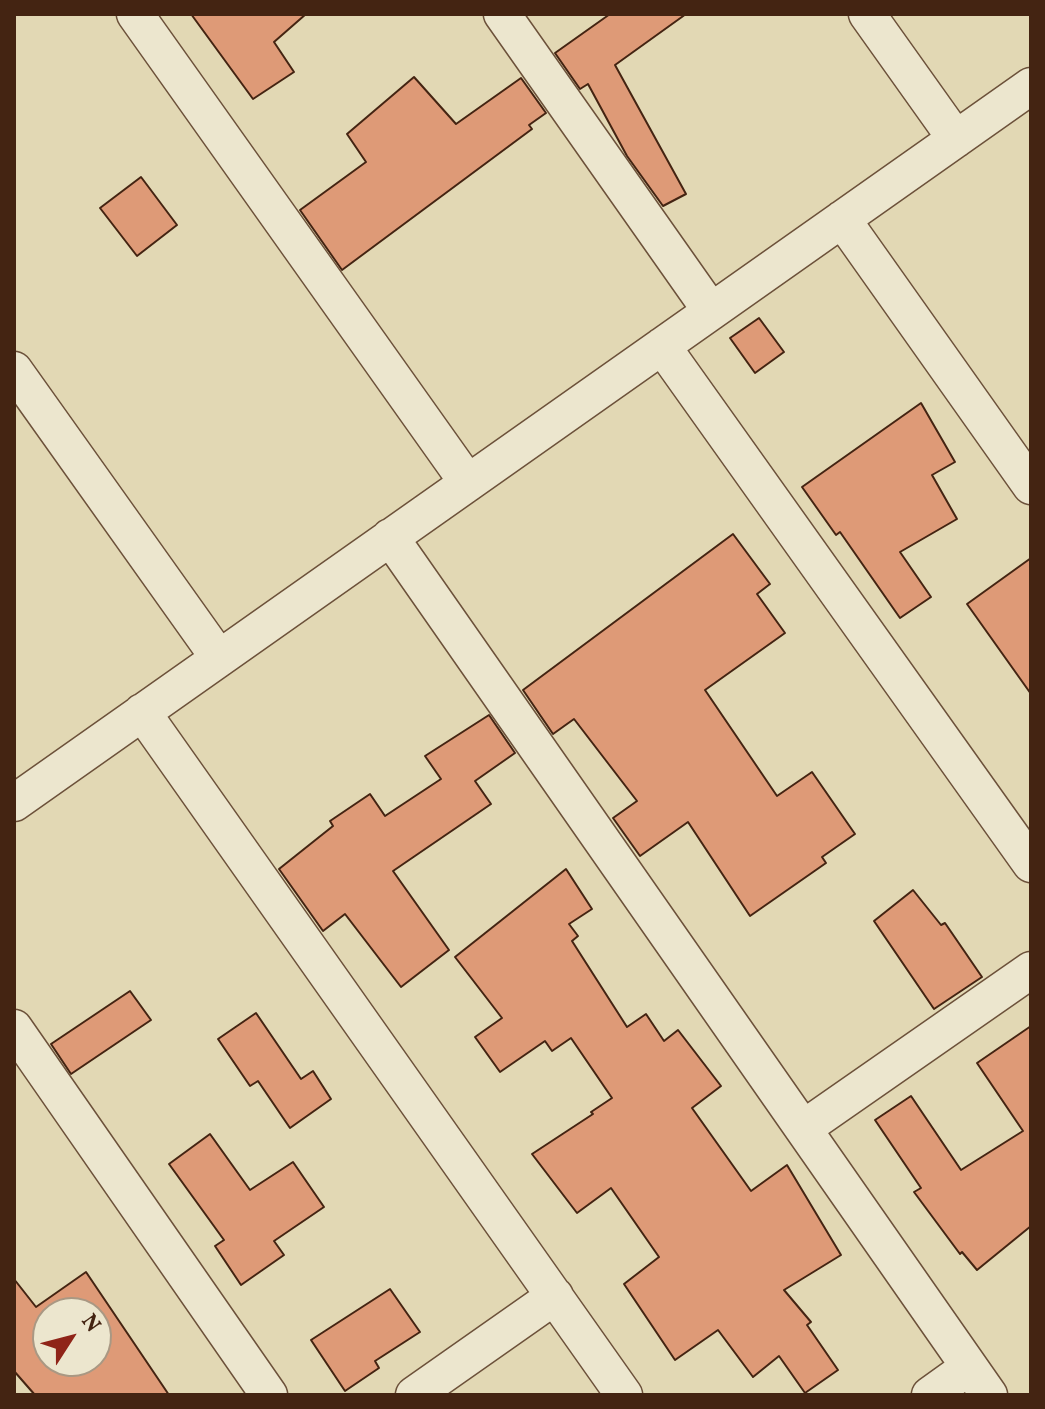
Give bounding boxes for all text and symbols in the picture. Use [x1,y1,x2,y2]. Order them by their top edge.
north arrow [32,1297,112,1377]
text: N [73,1308,107,1339]

